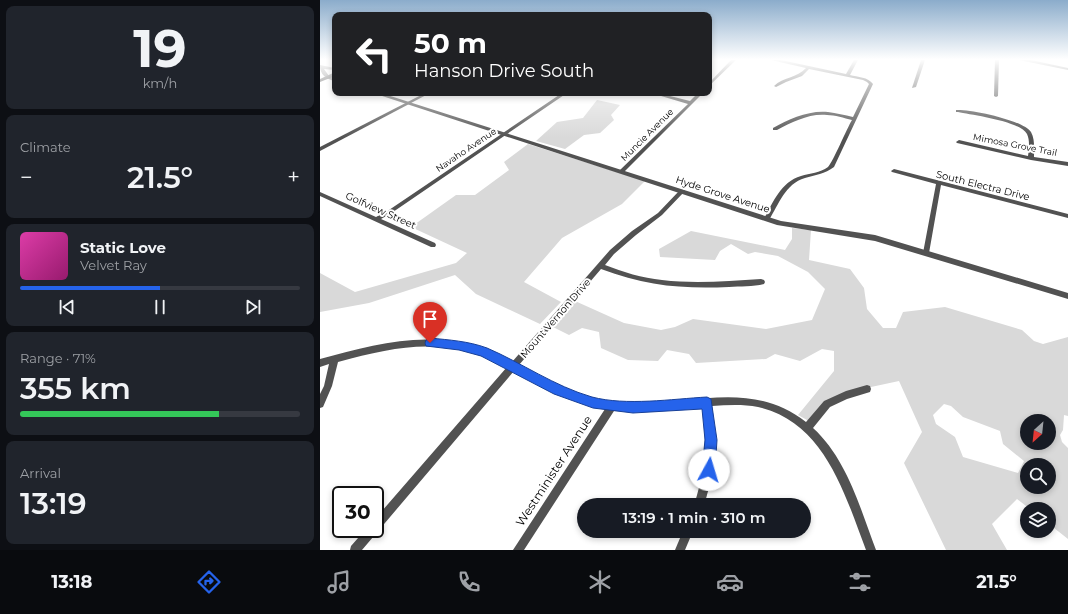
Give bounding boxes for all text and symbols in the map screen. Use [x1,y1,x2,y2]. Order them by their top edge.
text: 19 [133,17,187,80]
text: 50 m [414,26,487,60]
icon: left [348,28,400,80]
text: Hanson Drive South [414,60,594,82]
text: km/h [143,75,177,91]
street label: Muncie Avenue [618,106,676,163]
street label: Navaho Avenue [433,125,499,174]
street label: Mimosa Grove Trail [972,131,1058,158]
text: Climate [20,139,71,155]
text: 21.5° [127,159,193,196]
text: − [20,164,33,191]
text: + [287,164,300,191]
street label: South Electra Drive [935,168,1031,203]
street label: Hyde Grove Avenue [674,173,772,216]
street label: Golfview Street [343,189,418,232]
text: Static Love [80,238,166,257]
text: Velvet Ray [80,257,147,273]
street label: Mount Vernon Drive [517,276,593,361]
icon: previous [56,296,78,318]
icon: pause [149,296,171,318]
icon: next [242,296,264,318]
pin [413,302,447,343]
icon: arrive [419,308,441,330]
text: Range · 71% [20,350,96,366]
text: 355 km [20,370,131,407]
street label: Westminister Avenue [512,413,595,529]
north arrow [1020,414,1056,450]
map controls [1020,414,1056,538]
position arrow [688,449,730,491]
button: search [1020,458,1056,494]
text: Arrival [20,465,61,481]
text: 13:19 [20,485,86,522]
speed limit sign: 30 [332,486,384,538]
button: layers [1020,502,1056,538]
text: 13:19 · 1 min · 310 m [622,508,766,527]
icon: directions [195,568,223,596]
icon: music [325,568,353,596]
icon: phone [455,568,483,596]
icon: climate [586,568,614,596]
icon: car [716,568,744,596]
icon: filters [846,568,874,596]
text: 13:18 [51,571,93,593]
text: 21.5° [976,571,1017,593]

